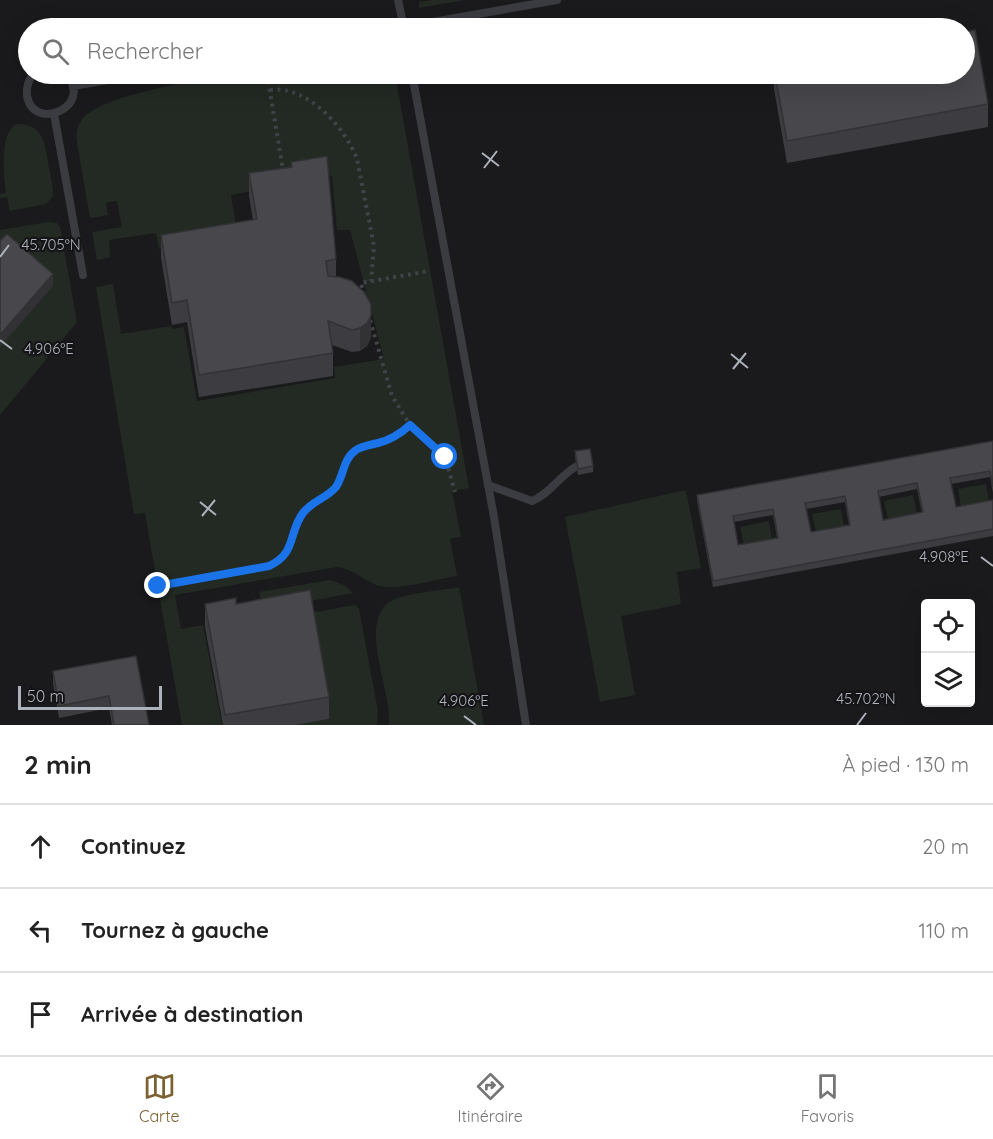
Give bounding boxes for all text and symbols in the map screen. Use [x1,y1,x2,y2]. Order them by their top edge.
search box [18,18,975,84]
icon: search [39,35,72,68]
text: Rechercher [87,37,203,65]
text: 45.705°N [21,235,81,254]
text: 4.906°E [24,339,74,358]
route start [431,443,457,469]
text: 4.908°E [919,547,969,566]
route end [144,572,170,598]
map controls [921,599,975,707]
button: locate [921,599,975,653]
button: layers [921,653,975,707]
scale bar [18,683,162,710]
text: 50 m [27,686,64,706]
text: 45.702°N [836,689,896,708]
text: 4.906°E [439,691,489,710]
text: 2 min [24,748,92,781]
text: À pied · 130 m [842,752,969,777]
icon: ahead [24,830,57,863]
text: Continuez [81,832,185,860]
text: 20 m [922,834,969,859]
icon: left [24,914,57,947]
text: Tournez à gauche [81,916,269,944]
text: 110 m [919,918,969,943]
icon: arrive [24,998,57,1031]
text: Arrivée à destination [81,1000,303,1028]
tab: Carte [139,1070,180,1126]
tab: Itinéraire [458,1070,523,1126]
tab: Favoris [801,1070,854,1126]

